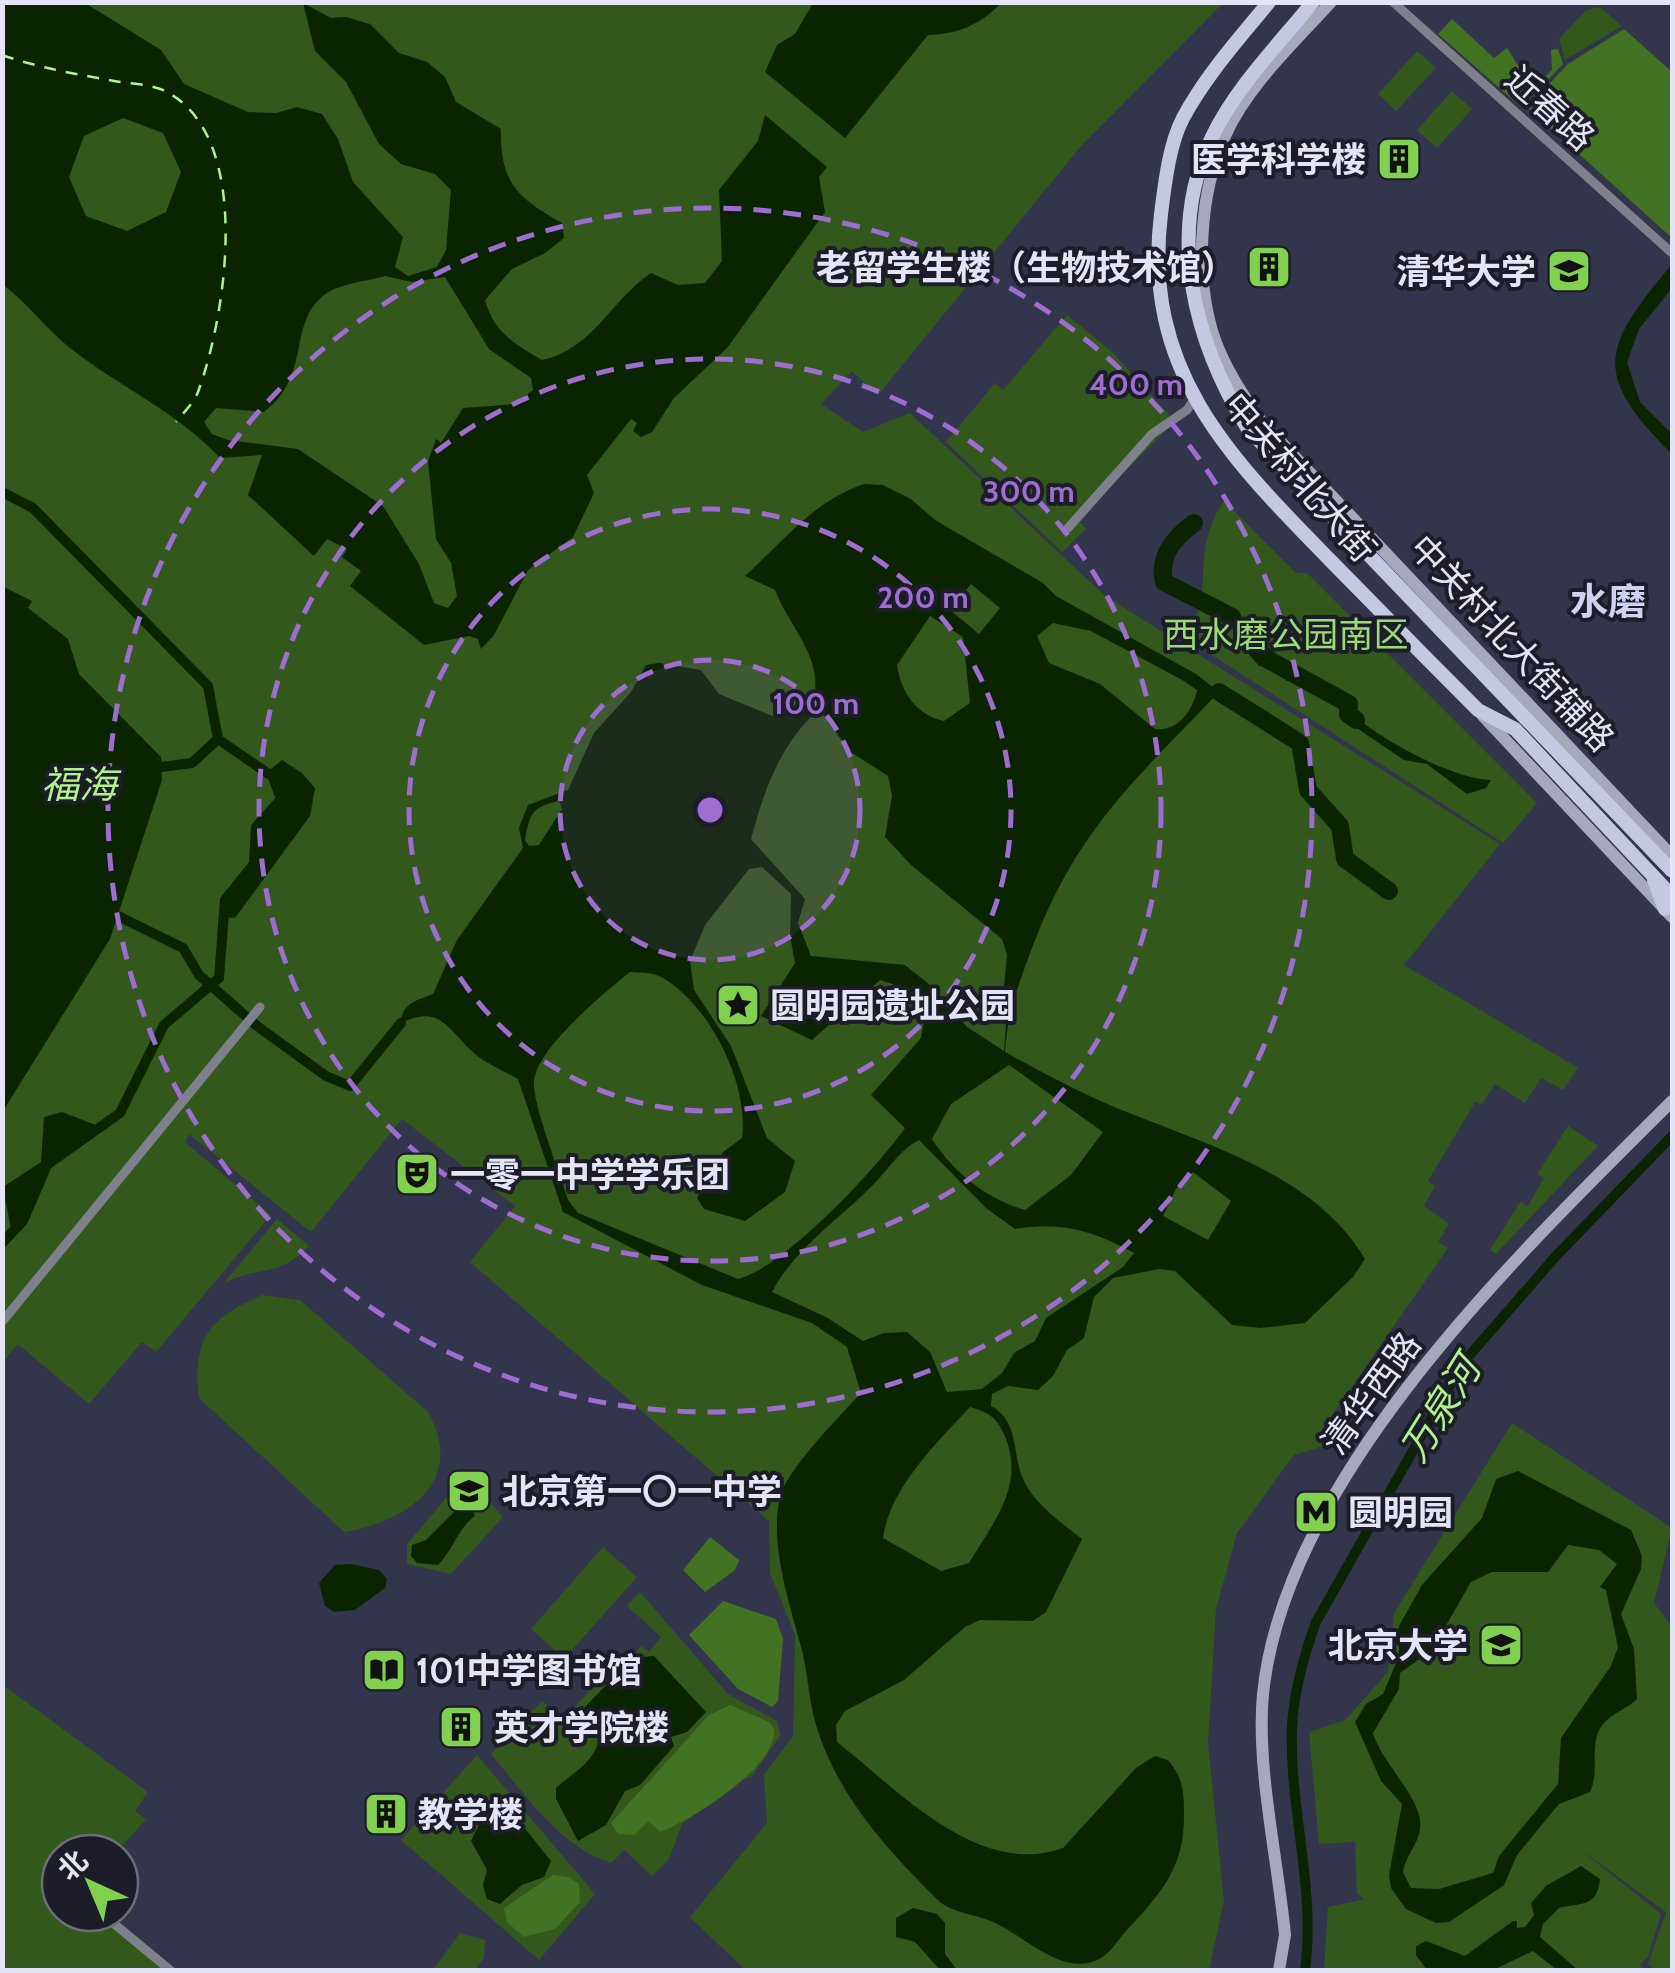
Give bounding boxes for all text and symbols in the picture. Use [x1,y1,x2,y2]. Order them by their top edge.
street label: 近春路 [1497,57,1603,159]
building icon: 医学科学楼 [1376,136,1422,182]
place label: 医学科学楼 [1191,138,1366,181]
building icon: 老留学生楼（生物技术馆） [1246,244,1292,290]
place label: 老留学生楼（生物技术馆） [816,246,1236,289]
school or university icon: 清华大学 [1546,248,1592,294]
place label: 清华大学 [1396,250,1536,293]
text: 400 m [1089,366,1183,403]
street label: 中关村北大街 [1215,384,1385,570]
text: 300 m [983,473,1075,510]
street label: 中关村北大街辅路 [1401,526,1623,760]
district label: 水磨 [1570,578,1646,625]
text: 200 m [877,579,969,616]
park label: 西水磨公园南区 [1163,613,1409,656]
text: 100 m [773,685,859,722]
water label: 福海 [41,761,122,808]
centre of rings [692,792,728,828]
place icon: 圆明园遗址公园 [715,982,761,1028]
place label: 圆明园遗址公园 [770,984,1015,1027]
theatre icon: 一零一中学学乐团 [394,1151,440,1197]
place label: 一零一中学学乐团 [450,1153,730,1196]
street label: 清华西路 [1312,1324,1430,1462]
water label: 万泉河 [1390,1342,1494,1470]
school or university icon: 北京第一〇一中学 [446,1468,492,1514]
place label: 北京第一〇一中学 [502,1470,782,1513]
metro station icon: 圆明园 [1293,1489,1339,1535]
place label: 圆明园 [1348,1491,1453,1534]
school or university icon: 北京大学 [1478,1622,1524,1668]
place label: 北京大学 [1328,1624,1468,1667]
library icon: 101中学图书馆 [361,1647,407,1693]
place label: 101中学图书馆 [416,1649,642,1692]
building icon: 英才学院楼 [438,1704,484,1750]
place label: 英才学院楼 [494,1706,669,1749]
building icon: 教学楼 [363,1791,409,1837]
place label: 教学楼 [418,1793,523,1836]
north arrow [40,1833,140,1933]
text: 北 [51,1843,95,1887]

